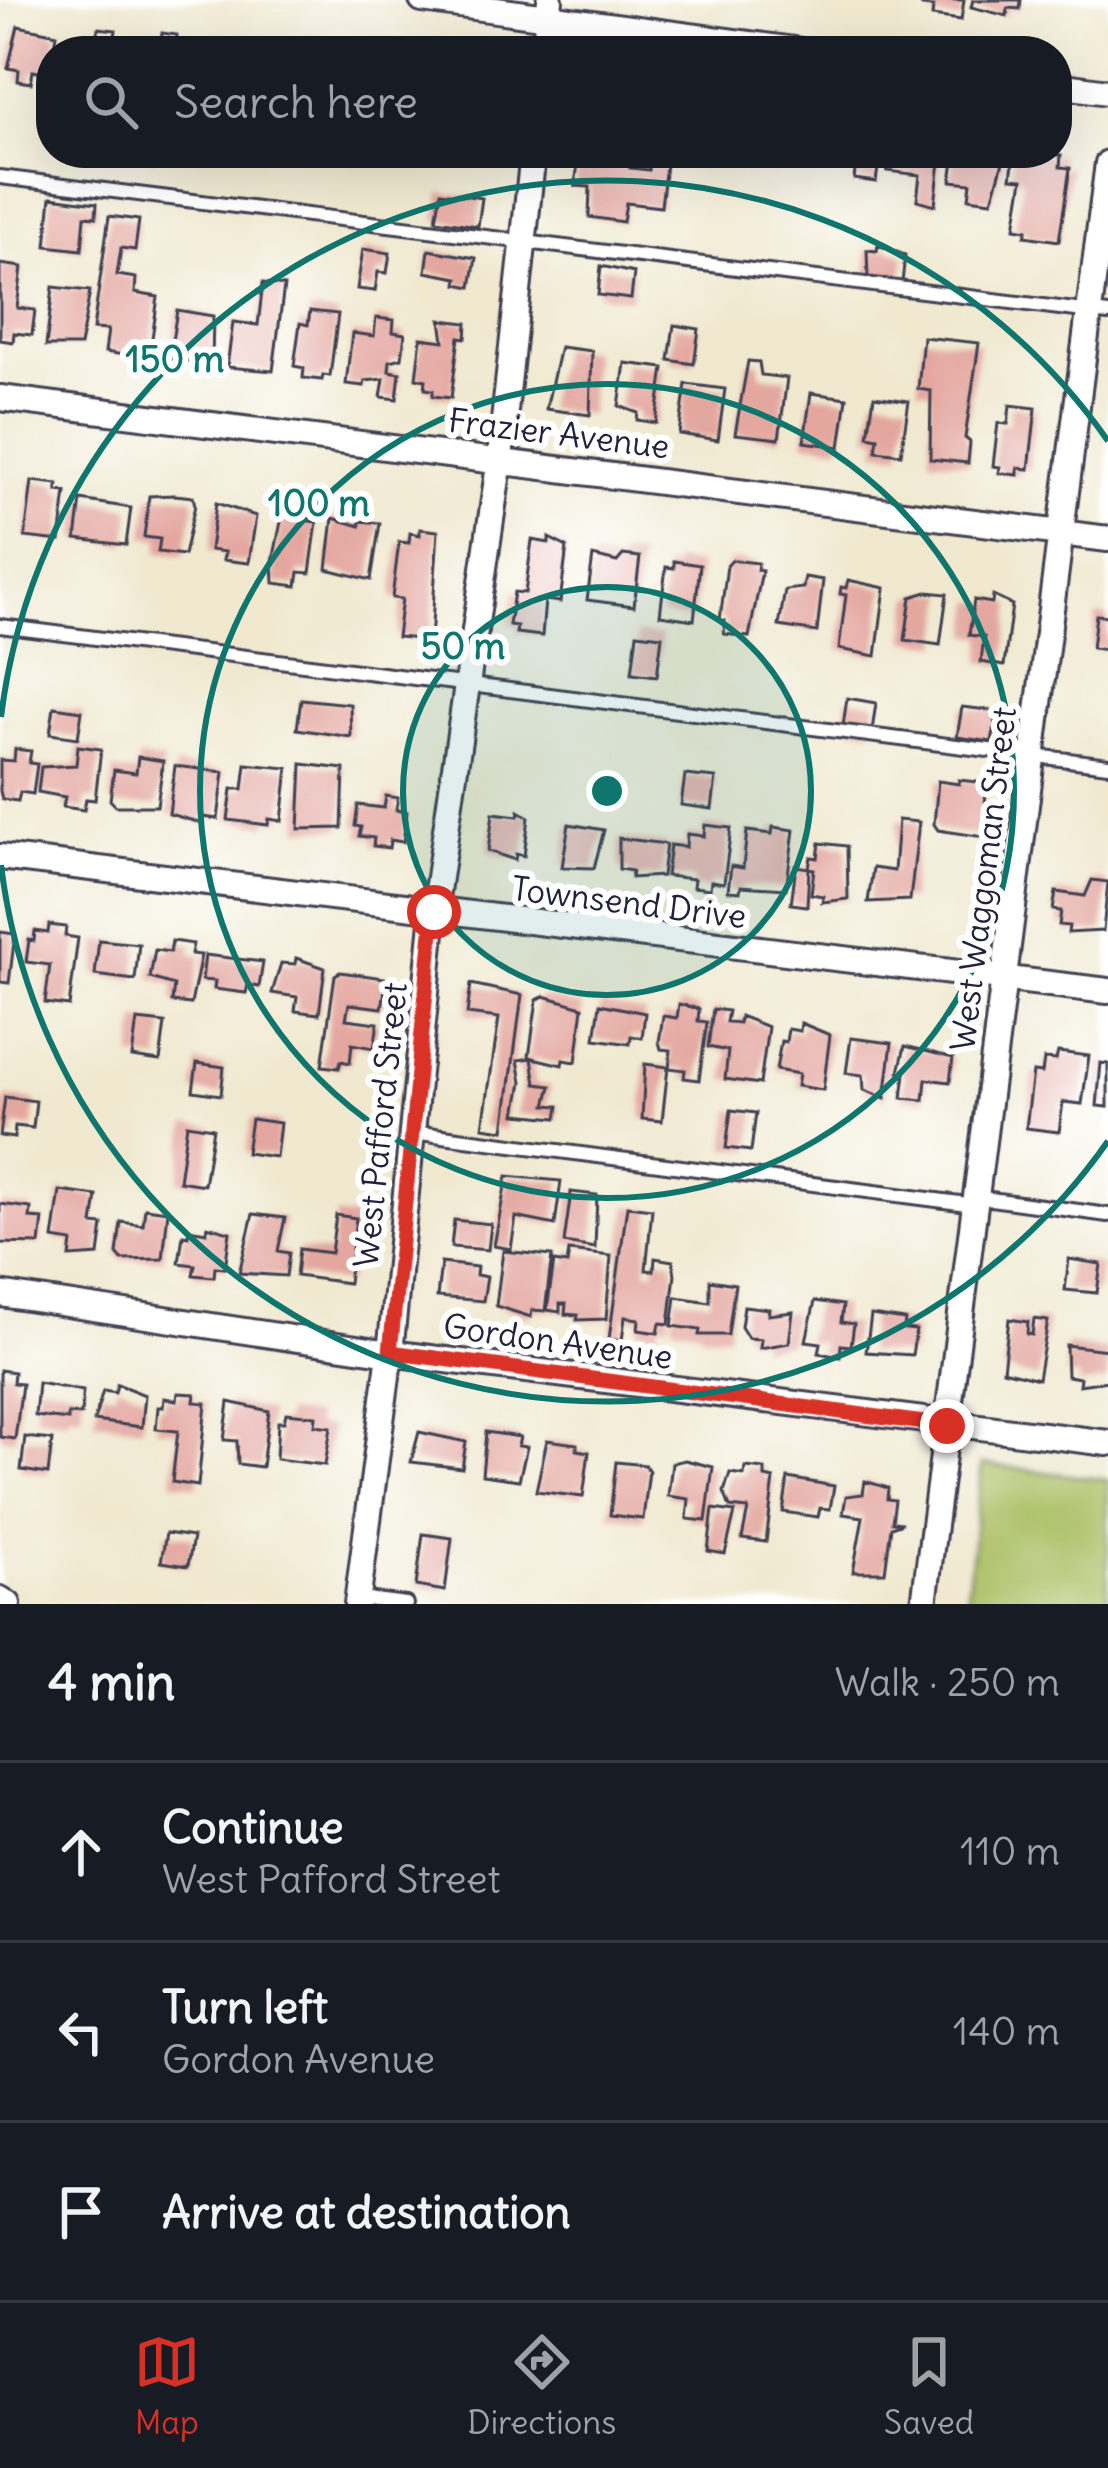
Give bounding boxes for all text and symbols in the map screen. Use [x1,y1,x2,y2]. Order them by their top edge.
search box [36,36,1072,168]
icon: search [78,69,144,135]
text: Search here [174,74,418,130]
text: 150 m [126,337,224,382]
street label: Frazier Avenue [446,399,672,467]
text: 100 m [268,481,370,526]
text: 50 m [421,624,505,669]
street label: West Waggoman Street [941,705,1025,1053]
centre of rings [586,770,628,812]
street label: Townsend Drive [509,867,749,937]
route start [407,885,461,939]
street label: West Pafford Street [344,980,416,1270]
street label: Gordon Avenue [441,1304,675,1378]
route end [920,1399,974,1453]
text: 4 min [48,1650,175,1714]
text: Walk · 250 m [835,1658,1060,1707]
text: Continue [162,1799,344,1855]
icon: ahead [48,1819,114,1885]
text: 110 m [960,1827,1060,1876]
text: West Pafford Street [162,1855,501,1904]
text: Turn left [162,1979,328,2035]
icon: left [48,1999,114,2065]
text: 140 m [953,2007,1060,2056]
text: Gordon Avenue [162,2035,435,2084]
icon: arrive [48,2179,114,2245]
text: Arrive at destination [162,2184,571,2240]
tab: Map [134,2329,200,2443]
tab: Directions [467,2329,616,2443]
tab: Saved [884,2329,974,2443]

